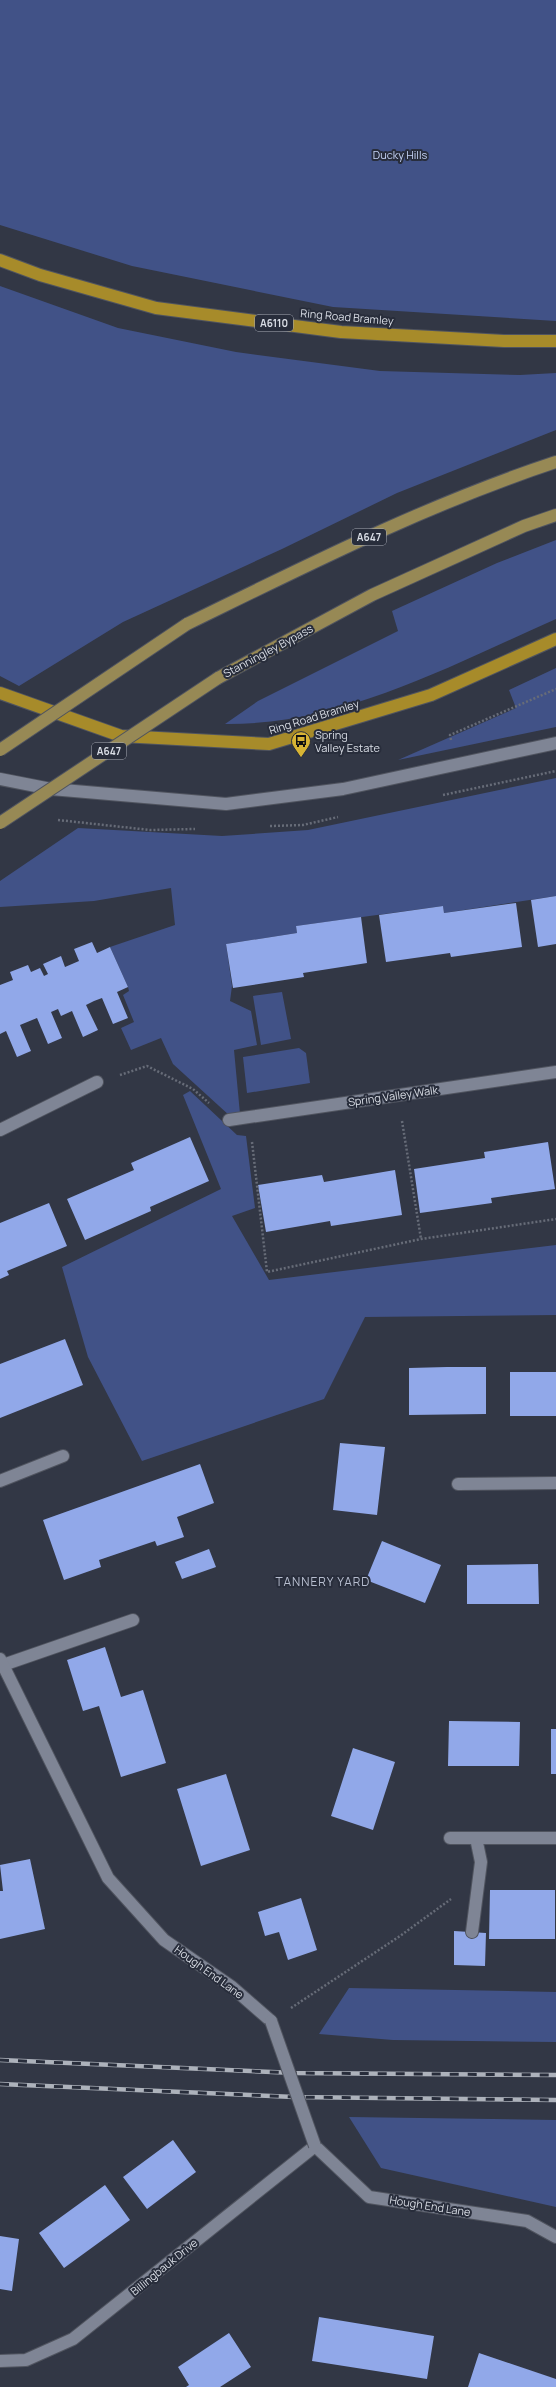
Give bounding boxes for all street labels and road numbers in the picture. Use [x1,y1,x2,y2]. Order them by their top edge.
street label: Ring Road Bramley [300,305,395,328]
road number: A6110 [255,315,293,331]
road number: A647 [352,529,386,545]
street label: Stanningley Bypass [220,620,315,681]
street label: Ring Road Bramley [267,696,361,737]
road number: A647 [92,743,126,759]
street label: Spring Valley Walk [347,1082,439,1109]
street label: Hough End Lane [172,1941,247,2002]
street label: Hough End Lane [388,2192,472,2219]
street label: Billingbauk Drive [127,2234,201,2298]

